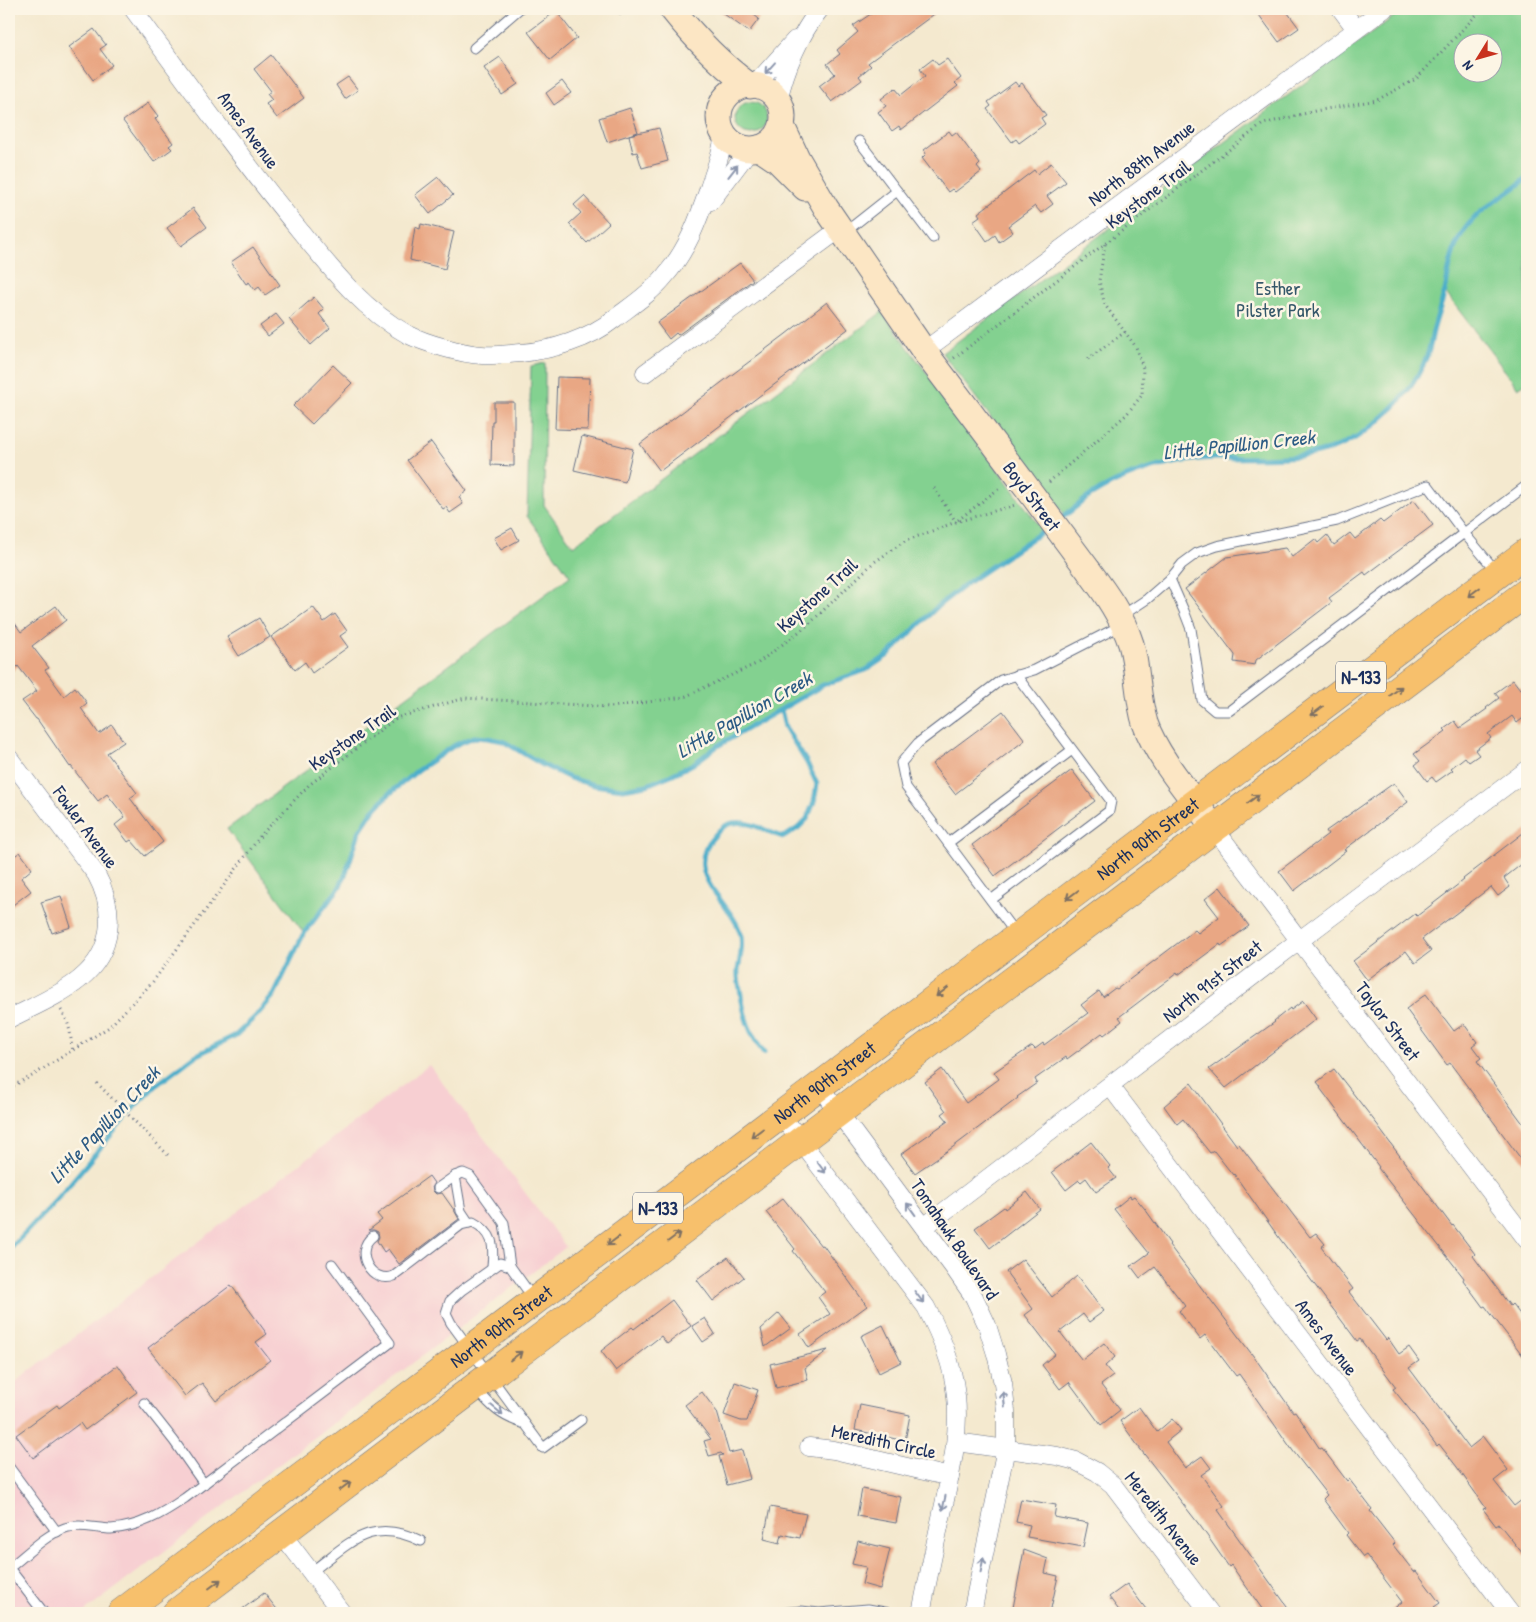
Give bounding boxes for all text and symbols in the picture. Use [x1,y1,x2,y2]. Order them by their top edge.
north arrow [1454,32,1504,82]
text: N [1457,57,1477,75]
one-way arrow [764,62,775,75]
street label: Ames Avenue [212,86,286,174]
street label: North 88th Avenue [1082,114,1200,212]
street label: Keystone Trail [1100,153,1197,235]
one-way arrow [727,165,738,178]
park label: Esther Pilster Park [1236,275,1320,323]
water label: Little Papillion Creek [1162,422,1318,466]
street label: Boyd Street [997,456,1067,537]
street label: Keystone Trail [771,551,864,638]
one-way arrow [1467,587,1481,597]
road number: N-133 [1336,662,1386,692]
water label: Little Papillion Creek [672,664,818,764]
one-way arrow [1389,685,1402,696]
street label: Keystone Trail [303,697,401,776]
one-way arrow [1310,706,1324,716]
street label: Fowler Avenue [47,780,125,874]
street label: North 90th Street [1091,791,1205,886]
one-way arrow [1246,794,1260,804]
one-way arrow [1066,889,1079,900]
street label: North 91st Street [1157,933,1268,1028]
street label: Taylor Street [1350,976,1427,1066]
one-way arrow [936,987,949,998]
street label: North 90th Street [767,1035,881,1130]
water label: Little Papillion Creek [42,1058,168,1189]
one-way arrow [751,1127,764,1138]
one-way arrow [816,1160,827,1173]
street label: Tomahawk Boulevard [905,1173,1005,1305]
road number: N-133 [633,1192,683,1224]
one-way arrow [906,1202,916,1216]
one-way arrow [667,1232,681,1242]
one-way arrow [606,1236,620,1246]
street label: North 90th Street [444,1279,558,1374]
one-way arrow [914,1290,924,1304]
street label: Ames Avenue [1290,1293,1365,1381]
one-way arrow [509,1351,523,1361]
one-way arrow [1000,1391,1009,1407]
one-way arrow [490,1405,504,1415]
street label: Meredith Circle [829,1417,939,1465]
street label: Meredith Avenue [1119,1466,1209,1571]
one-way arrow [338,1481,352,1491]
one-way arrow [939,1494,948,1510]
one-way arrow [978,1558,987,1574]
one-way arrow [208,1579,222,1589]

